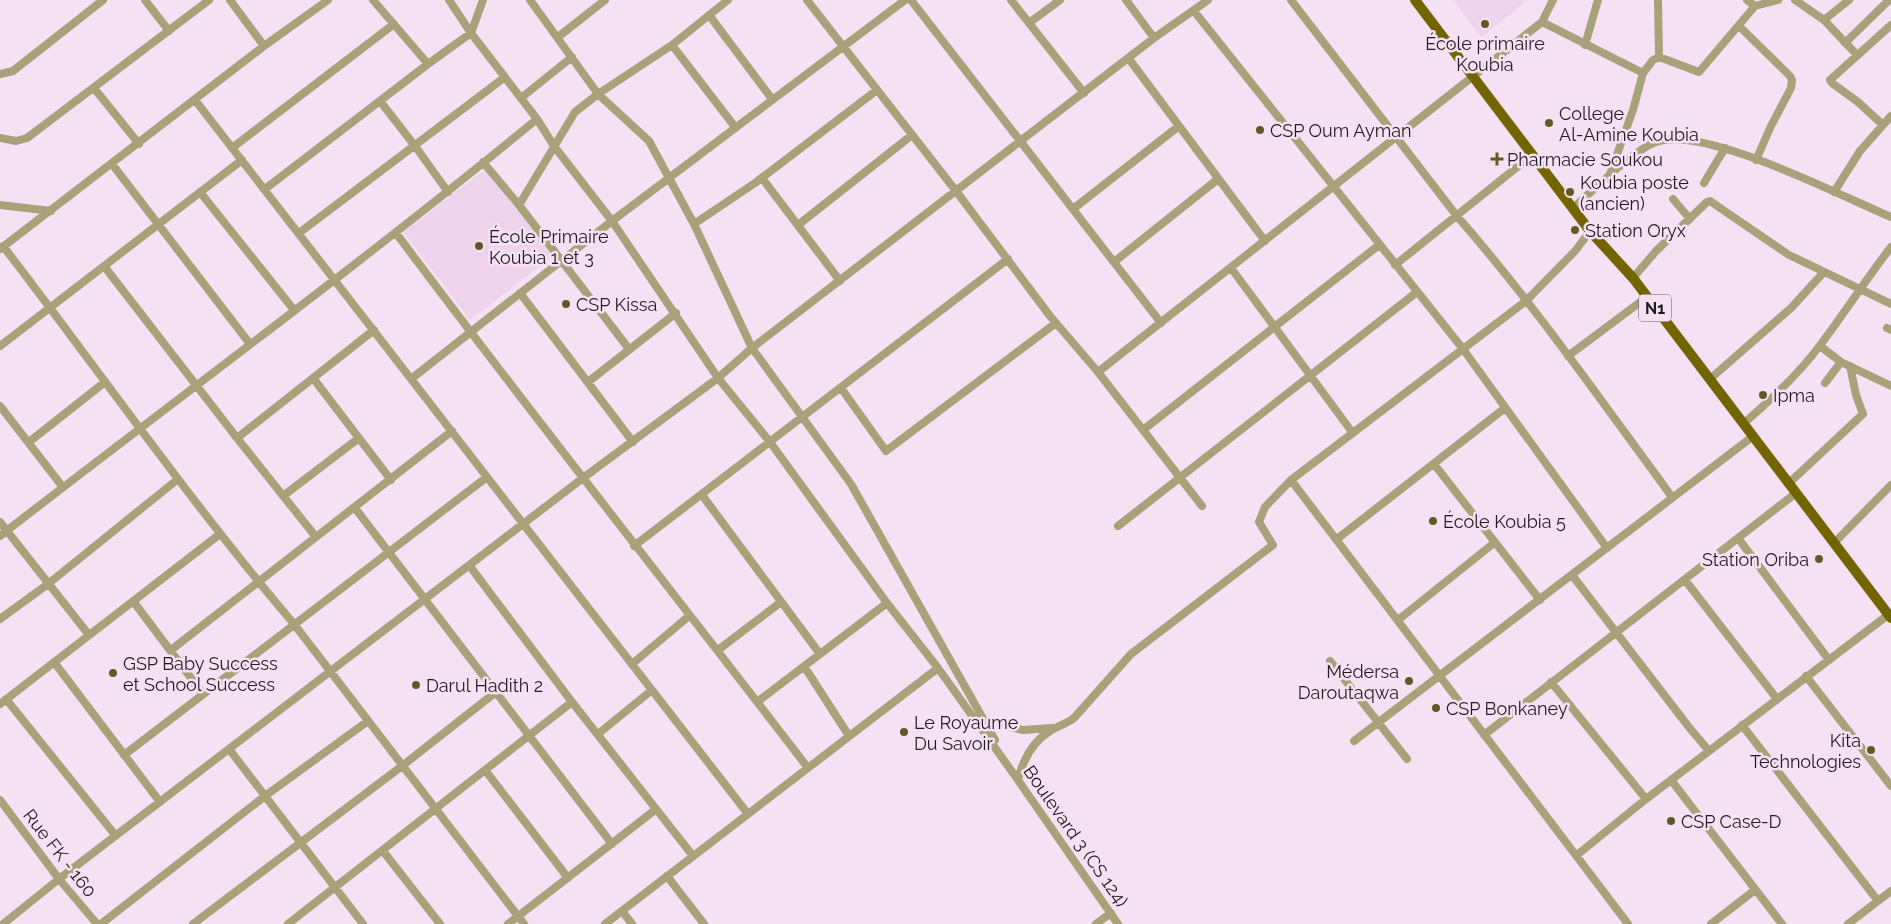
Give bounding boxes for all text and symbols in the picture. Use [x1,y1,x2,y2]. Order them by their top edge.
marker: École primaire Koubia [1479,18,1491,30]
place label: École primaire Koubia [1425,32,1545,75]
place label: College Al-Amine Koubia [1559,103,1699,145]
marker: College Al-Amine Koubia [1543,117,1555,129]
place label: CSP Oum Ayman [1270,120,1412,141]
marker: CSP Oum Ayman [1254,124,1266,136]
place label: Pharmacie Soukou [1507,149,1663,170]
marker: Pharmacie Soukou [1491,153,1503,165]
place label: Koubia poste (ancien) [1580,172,1689,214]
marker: Koubia poste (ancien) [1564,186,1576,198]
place label: Station Oryx [1585,220,1686,241]
marker: Station Oryx [1569,224,1581,236]
place label: École Primaire Koubia 1 et 3 [489,225,609,268]
marker: École Primaire Koubia 1 et 3 [473,240,485,252]
place label: CSP Kissa [576,294,657,315]
road number: N1 [1639,294,1671,322]
marker: CSP Kissa [560,298,572,310]
place label: Ipma [1773,385,1815,406]
marker: Ipma [1757,389,1769,401]
place label: École Koubia 5 [1443,510,1566,532]
marker: École Koubia 5 [1427,515,1439,527]
place label: Station Oriba [1702,549,1809,570]
marker: Station Oriba [1813,553,1825,565]
place label: GSP Baby Success et School Success [123,653,278,695]
place label: Médersa Daroutaqwa [1298,661,1399,703]
marker: GSP Baby Success et School Success [107,667,119,679]
place label: Darul Hadith 2 [426,675,543,696]
marker: Médersa Daroutaqwa [1403,675,1415,687]
marker: Darul Hadith 2 [410,679,422,691]
place label: CSP Bonkaney [1446,698,1568,719]
marker: CSP Bonkaney [1430,702,1442,714]
place label: Le Royaume Du Savoir [914,712,1019,754]
marker: Le Royaume Du Savoir [898,726,910,738]
place label: Kita Technologies [1750,730,1861,772]
marker: Kita Technologies [1865,744,1877,756]
street label: Boulevard 3 (CS 124) [1019,761,1133,911]
street label: Rue FK - 160 [19,805,101,901]
place label: CSP Case-D [1681,811,1782,832]
marker: CSP Case-D [1665,815,1677,827]

